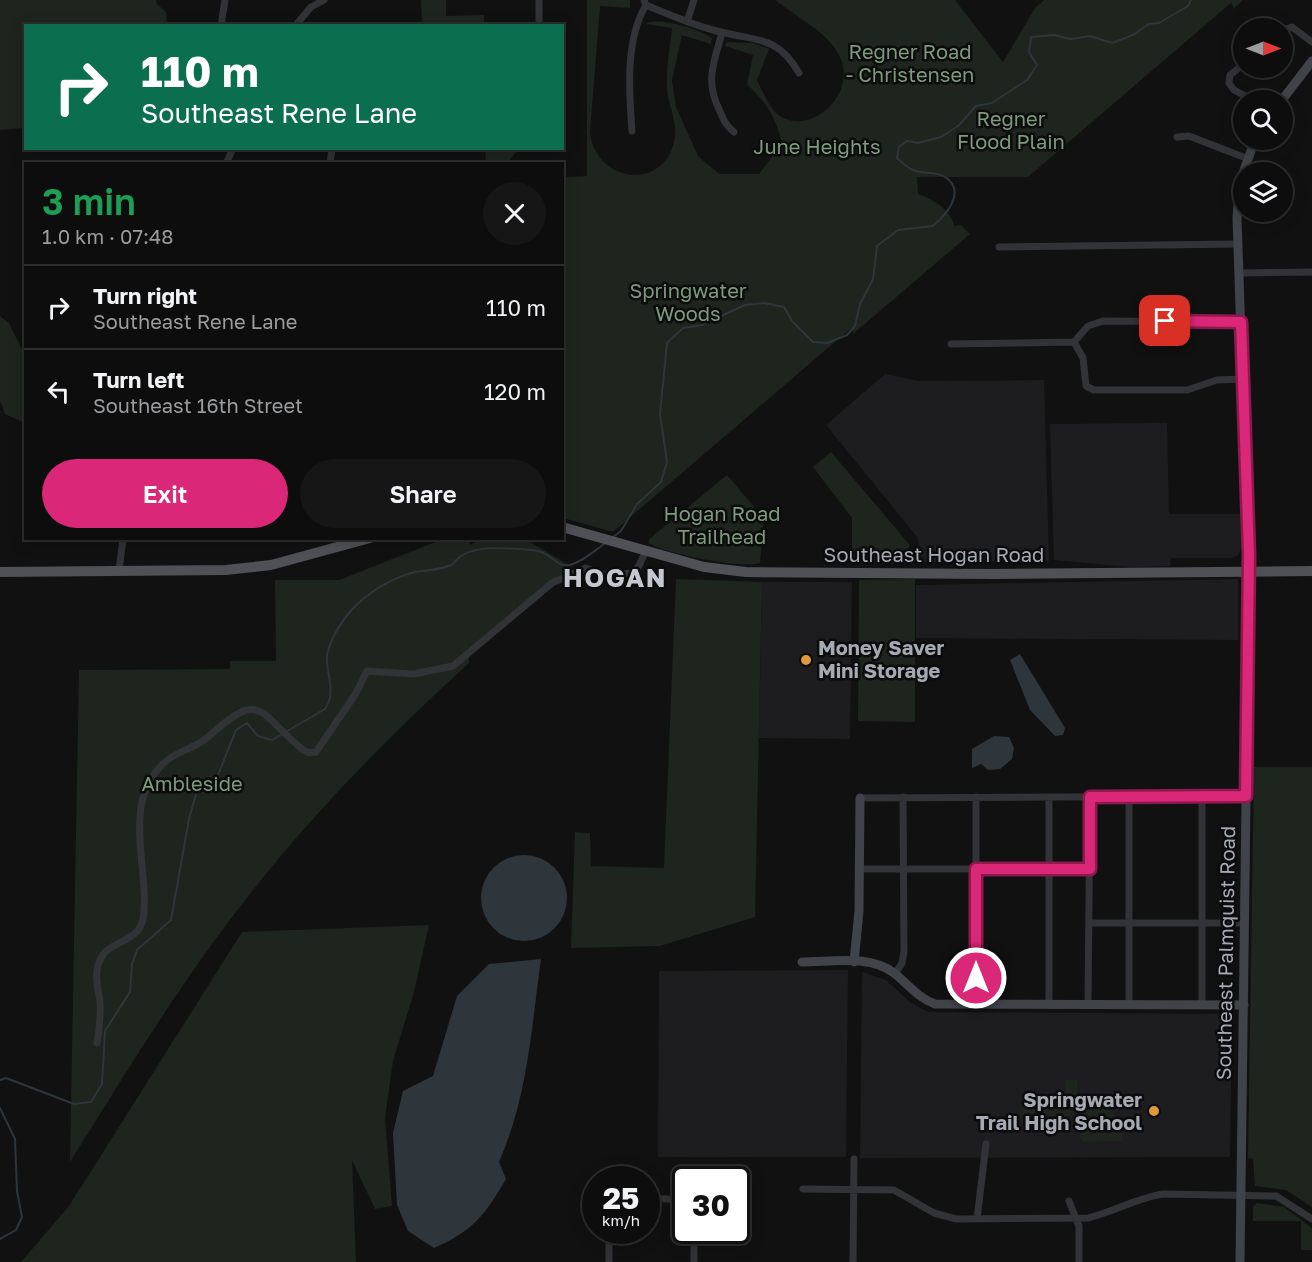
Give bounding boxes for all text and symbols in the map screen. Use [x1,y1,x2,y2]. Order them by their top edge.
north arrow [1233,18,1293,78]
map controls [1233,18,1293,222]
park label: Regner Road - Christensen [846,39,974,86]
text: 110 m [141,46,259,96]
icon: right [42,48,120,126]
button: search [1233,90,1293,150]
text: Southeast Rene Lane [141,97,417,129]
park label: Regner Flood Plain [957,106,1065,153]
park label: June Heights [753,134,881,158]
button: layers [1233,162,1293,222]
text: 3 min [42,180,136,223]
button: close [483,182,546,245]
text: 1.0 km · 07:48 [42,224,174,248]
park label: Springwater Woods [629,278,747,325]
text: Turn right [93,282,197,309]
icon: right [42,291,75,324]
text: 110 m [486,294,546,321]
pin [1139,295,1190,346]
icon: arrive [1148,304,1181,337]
text: Southeast Rene Lane [93,309,297,333]
text: Turn left [93,366,184,393]
icon: left [42,375,75,408]
text: 120 m [484,378,546,405]
text: Southeast 16th Street [93,393,303,417]
button: Exit [42,459,288,528]
button: Share [300,459,546,528]
park label: Hogan Road Trailhead [663,501,781,548]
street label: Southeast Hogan Road [824,542,1044,566]
district label: HOGAN [563,562,667,593]
place label: Money Saver Mini Storage [818,635,944,682]
marker: Money Saver Mini Storage [799,653,813,667]
park label: Ambleside [141,771,243,795]
street label: Southeast Palmquist Road [1211,826,1239,1080]
position arrow [944,946,1008,1010]
place label: Springwater Trail High School [976,1087,1142,1134]
marker: Springwater Trail High School [1147,1104,1161,1118]
speed limit sign: 30 [672,1166,750,1244]
text: 25 [603,1180,639,1216]
text: km/h [602,1211,640,1229]

